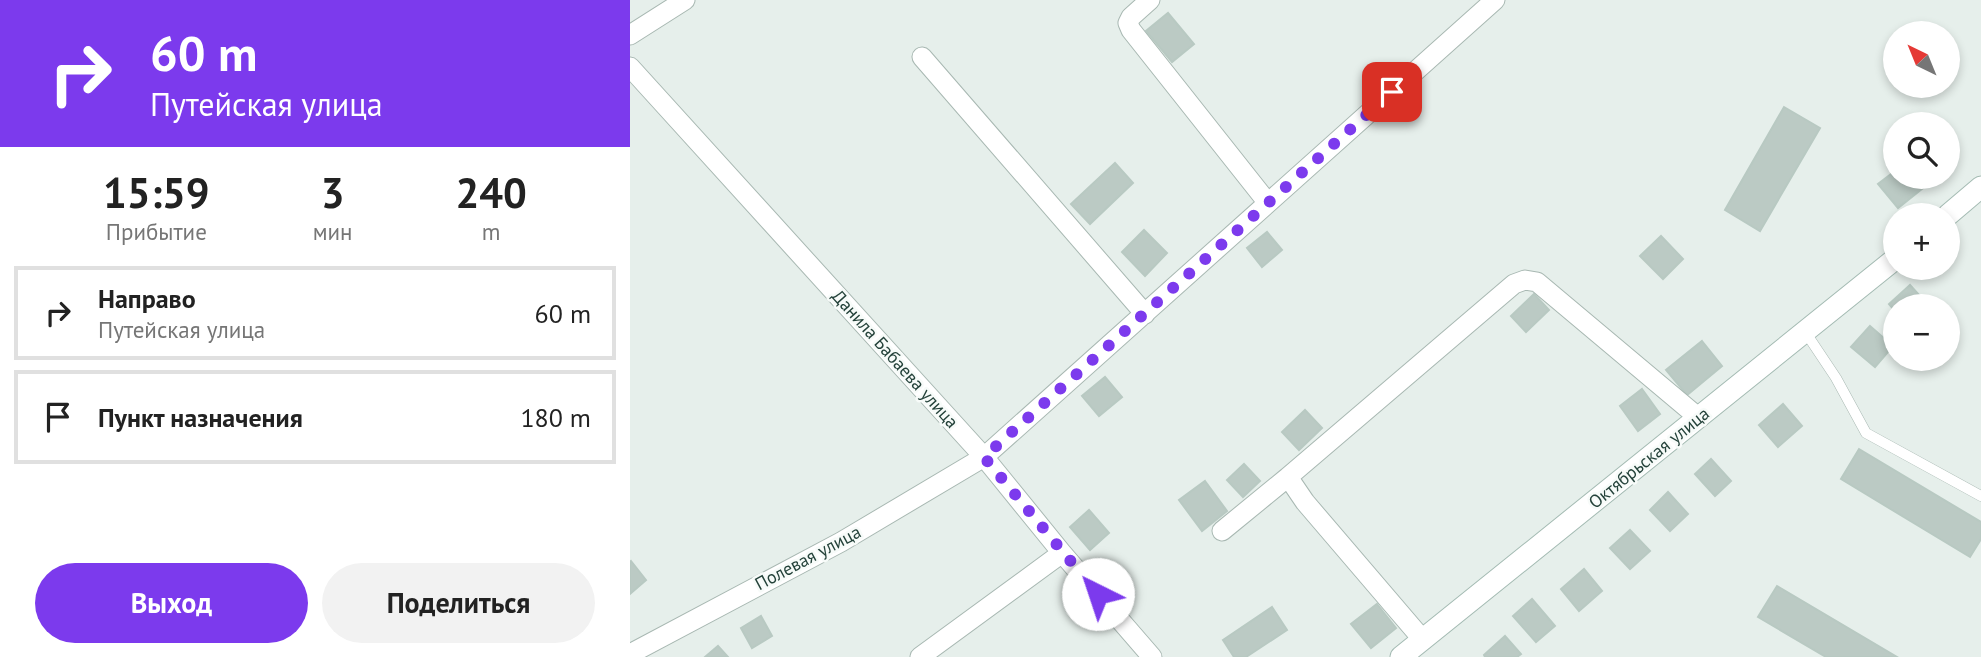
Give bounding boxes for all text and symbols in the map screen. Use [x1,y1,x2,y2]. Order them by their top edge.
text: 60 m [150,21,257,85]
north arrow [1883,21,1960,98]
map controls [1883,21,1960,371]
icon: right [35,28,126,119]
pin [1362,62,1422,122]
icon: arrive [1373,73,1411,111]
text: Путейская улица [150,83,383,125]
button: search [1883,112,1960,189]
text: 15:59 [103,165,210,220]
text: 3 [321,165,344,220]
text: 240 [455,165,527,220]
button: + [1883,203,1960,280]
text: Прибытие [106,217,207,246]
text: мин [313,217,352,246]
text: m [482,217,501,246]
text: Направо [98,282,196,315]
street label: Данила Бабаева улица [827,285,964,433]
icon: right [39,294,77,332]
button: − [1883,294,1960,371]
text: 60 m [535,297,591,330]
text: Путейская улица [98,315,265,344]
icon: arrive [39,398,77,436]
text: Пункт назначения [98,401,303,434]
text: 180 m [520,401,591,434]
street label: Октябрьская улица [1584,402,1714,513]
street label: Полевая улица [751,520,865,595]
position arrow [1061,557,1135,631]
button: Выход [35,563,308,643]
button: Поделиться [322,563,595,643]

